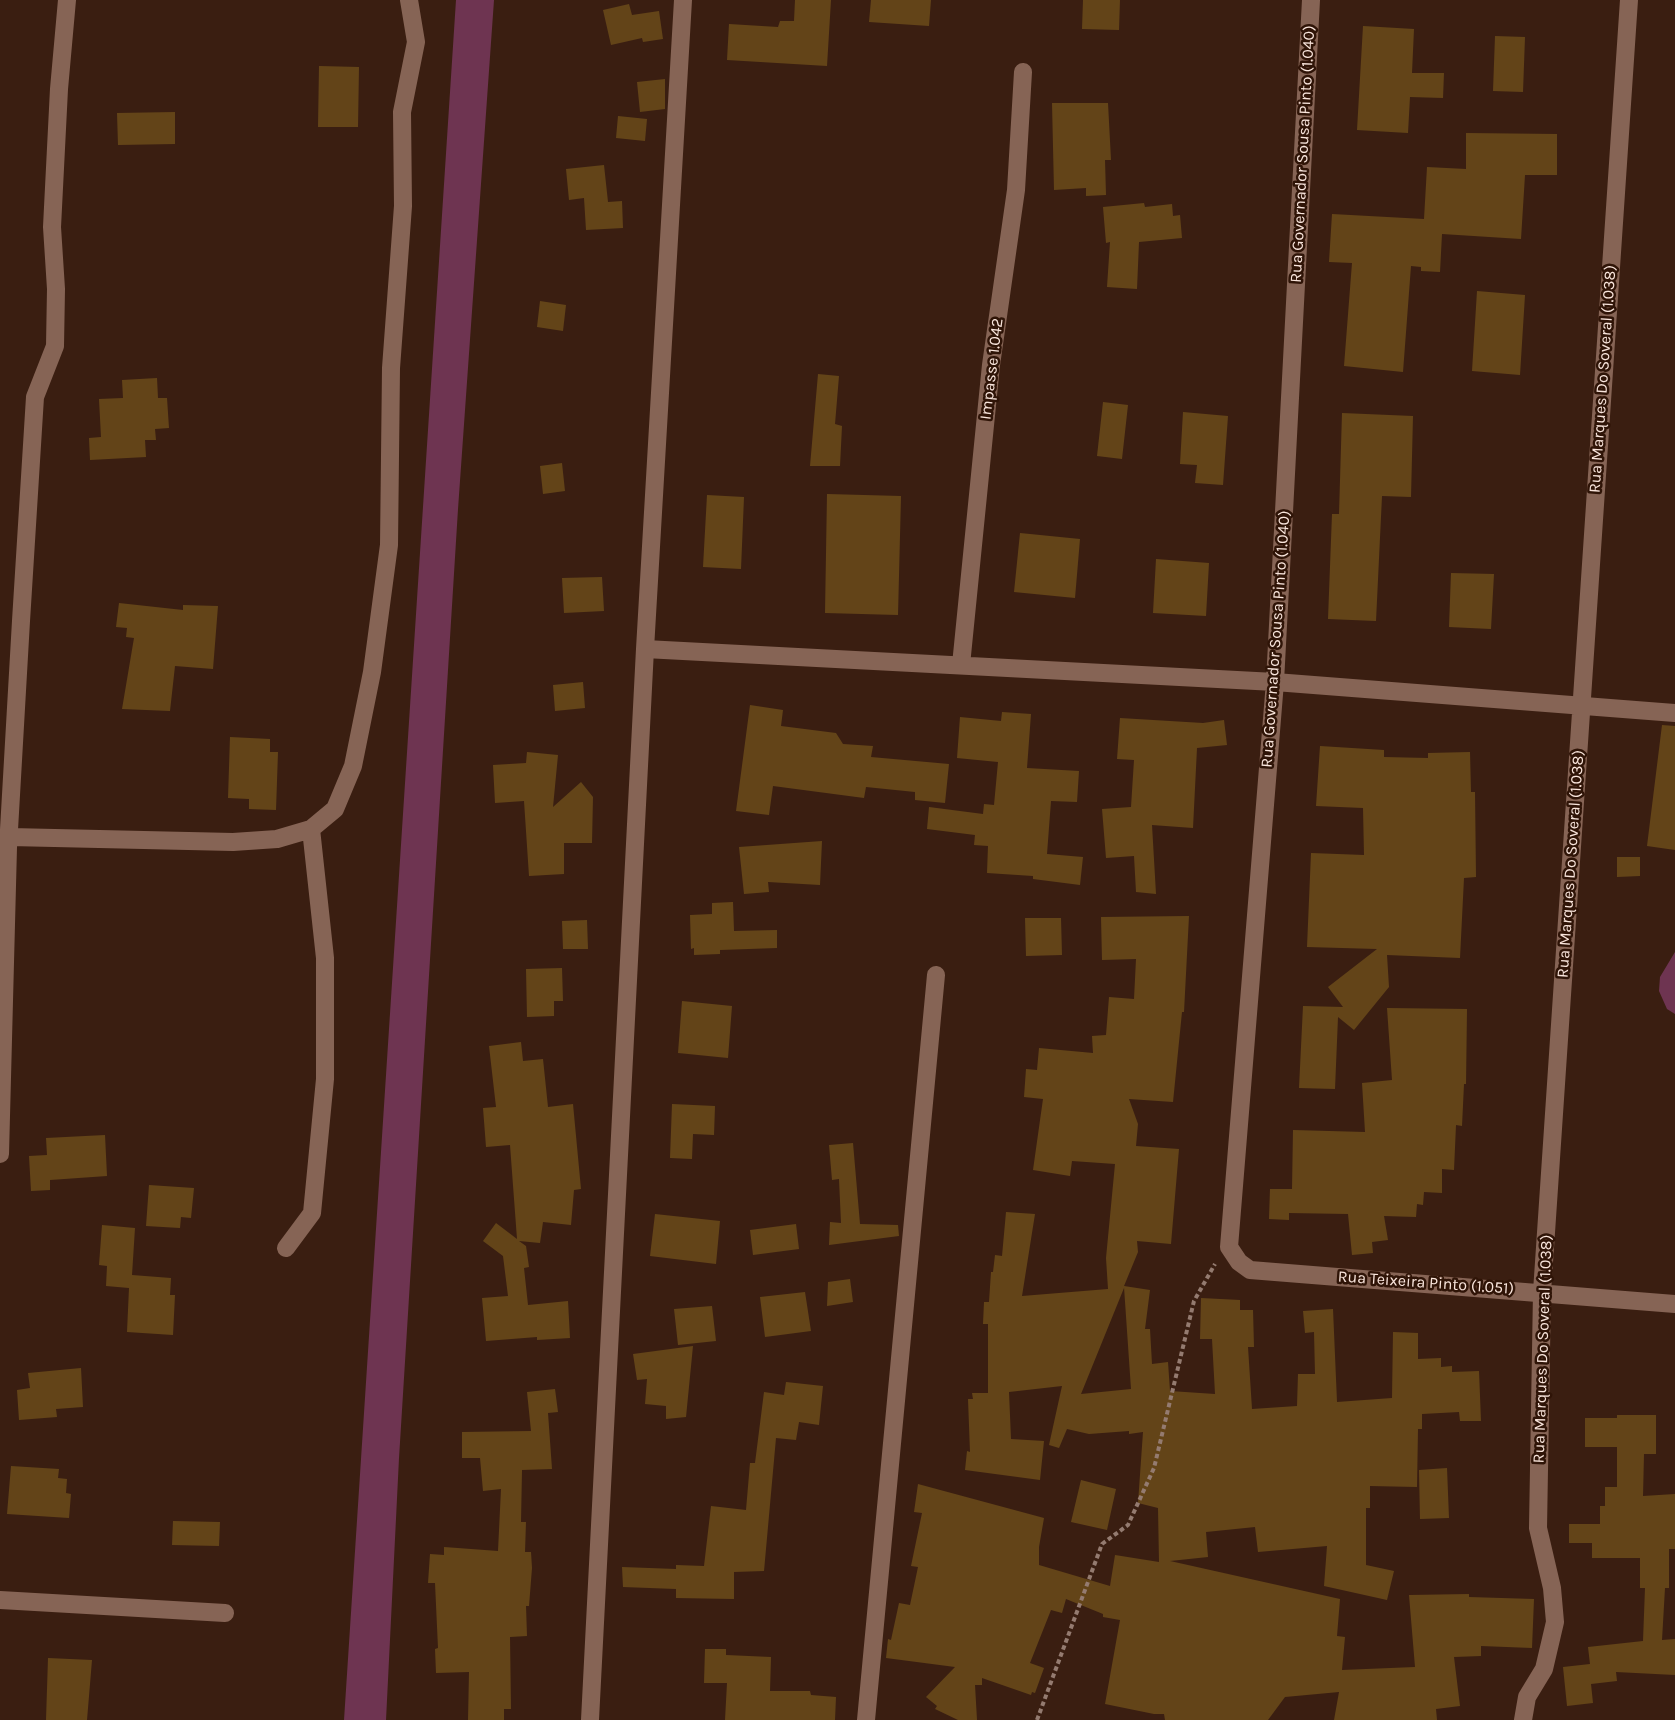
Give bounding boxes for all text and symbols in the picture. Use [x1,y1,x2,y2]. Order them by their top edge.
street label: Rua Governador Sousa Pinto (1.040) [1287,25,1319,283]
street label: Rua Marques Do Soveral (1.038) [1585,264,1621,494]
street label: Impasse 1.042 [976,317,1008,421]
street label: Rua Governador Sousa Pinto (1.040) [1257,510,1295,768]
street label: Rua Marques Do Soveral (1.038) [1553,749,1589,979]
street label: Rua Marques Do Soveral (1.038) [1529,1234,1557,1464]
street label: Rua Teixeira Pinto (1.051) [1337,1267,1515,1299]

